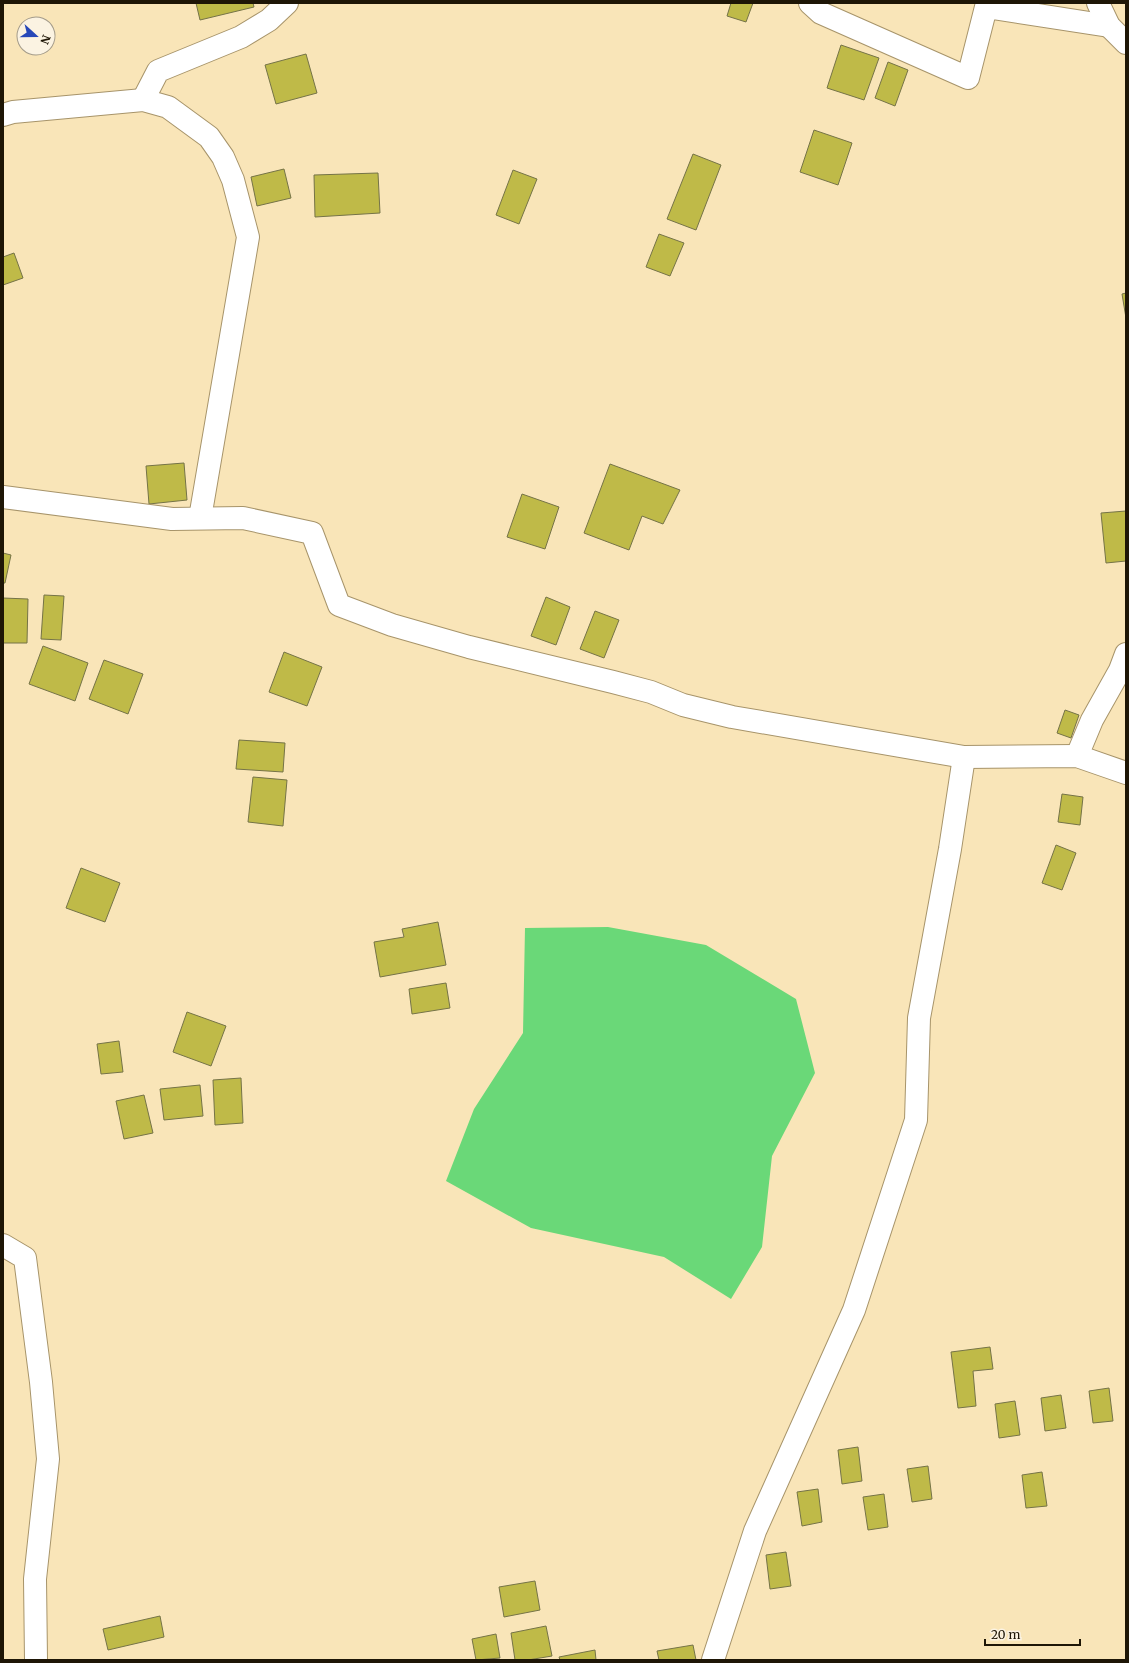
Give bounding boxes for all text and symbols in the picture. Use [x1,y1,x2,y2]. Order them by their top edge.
north arrow [16,16,56,56]
text: N [37,33,53,46]
scale bar [985,1621,1080,1647]
text: 20 m [991,1627,1020,1642]

